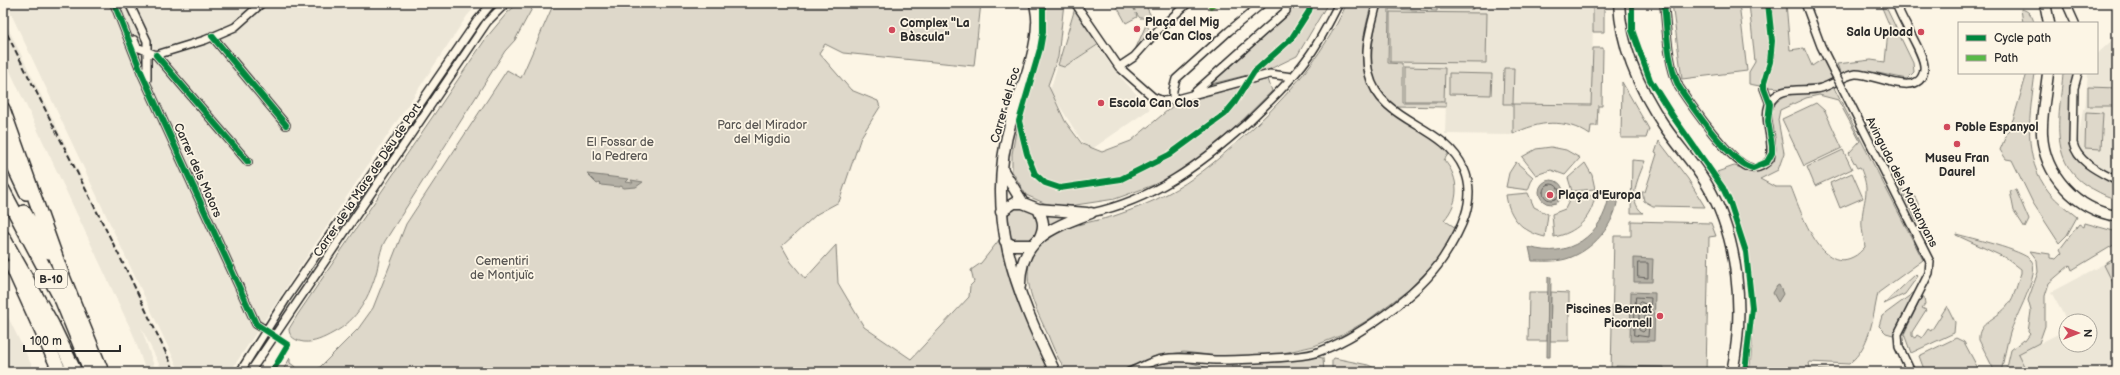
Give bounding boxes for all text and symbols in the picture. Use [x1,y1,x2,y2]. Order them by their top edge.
place label: Plaça del Mig de Can Clos [1145,15,1220,44]
place label: Complex "La Bàscula" [900,16,970,45]
legend [1958,22,2098,74]
marker: Plaça del Mig de Can Clos [1132,24,1142,34]
marker: Complex "La Bàscula" [887,25,897,35]
place label: Sala Upload [1847,25,1913,40]
marker: Sala Upload [1916,27,1926,37]
text: Cycle path [1994,31,2051,46]
text: Path [1994,51,2019,66]
street label: Carrer del Foc [987,65,1023,145]
place label: Escola Can Clos [1109,96,1199,111]
marker: Escola Can Clos [1096,98,1106,108]
street label: Carrer de la Mare de Déu de Port [310,100,425,260]
street label: Avinguda dels Montanyans [1862,115,1941,250]
park label: Parc del Mirador del Migdia [717,118,807,147]
place label: Poble Espanyol [1955,120,2038,135]
street label: Carrer dels Motors [170,121,225,220]
marker: Poble Espanyol [1942,122,1952,132]
park label: El Fossar de la Pedrera [586,135,654,164]
marker: Museu Fran Daurel [1952,139,1962,149]
place label: Museu Fran Daurel [1925,151,1990,180]
place label: Plaça d'Europa [1558,188,1641,203]
marker: Plaça d'Europa [1545,190,1555,200]
park label: Cementiri de Montjuïc [470,254,534,283]
road number: B-10 [35,270,67,288]
place label: Piscines Bernat Picornell [1566,302,1652,331]
marker: Piscines Bernat Picornell [1655,311,1665,321]
north arrow [2058,313,2098,353]
scale bar [24,327,120,353]
text: N [2081,329,2094,337]
text: 100 m [30,334,62,349]

